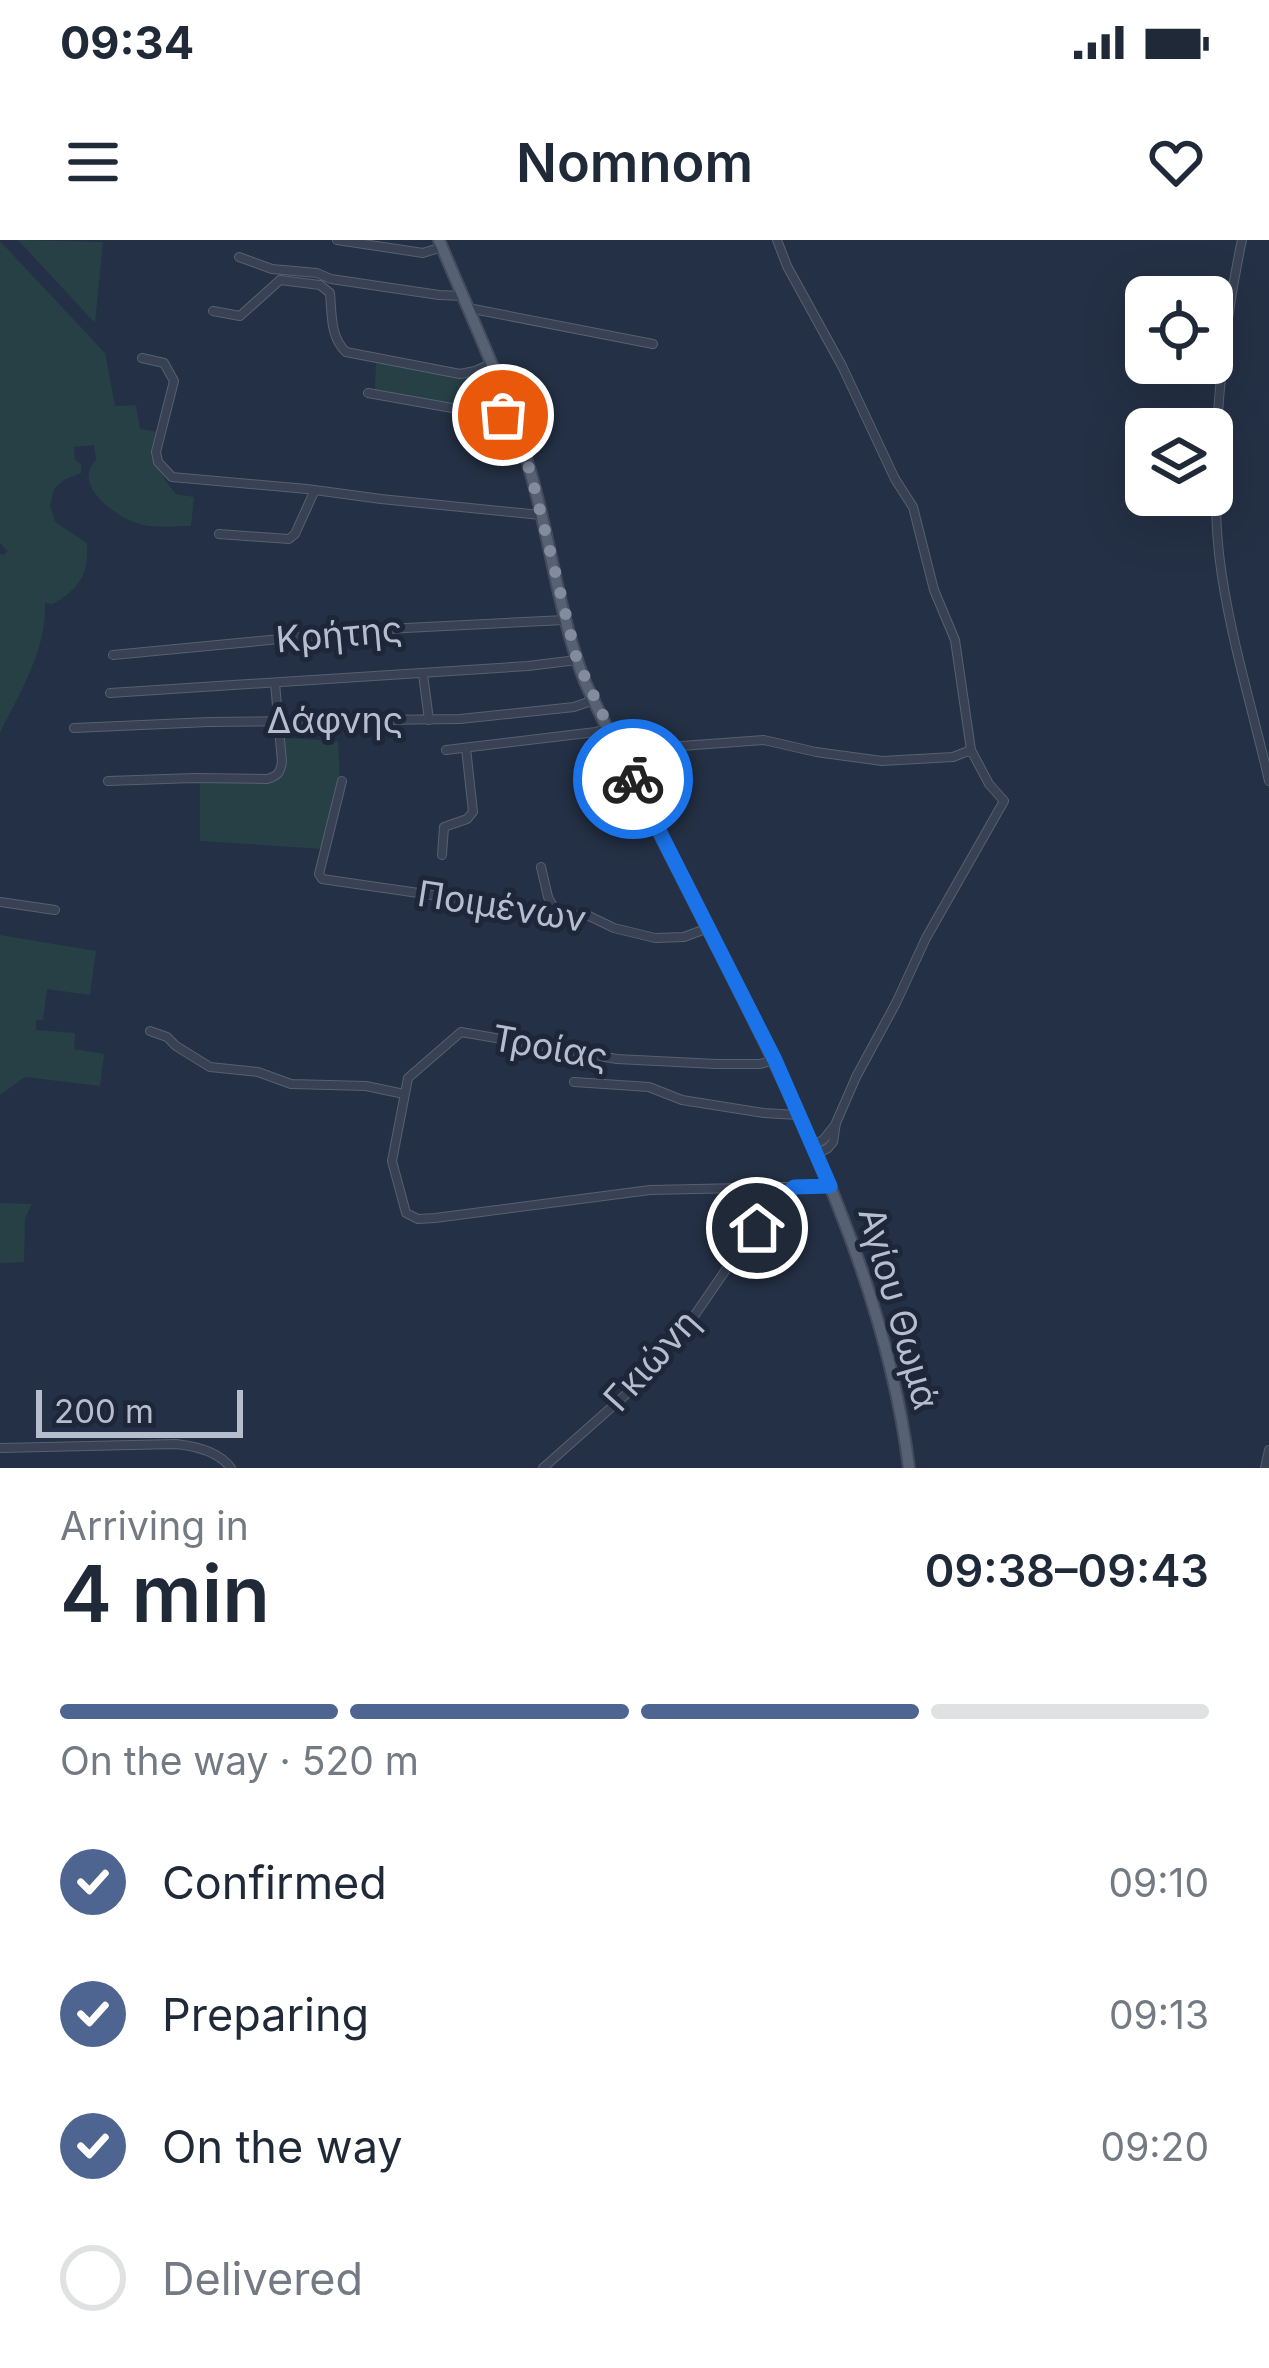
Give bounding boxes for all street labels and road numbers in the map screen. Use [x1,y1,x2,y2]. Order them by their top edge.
street label: Κρήτης [274,607,404,661]
street label: Δάφνης [267,698,403,742]
street label: Ποιμένων [415,871,589,941]
street label: Τροίας [489,1015,611,1079]
street label: Αγίου Θωμά [849,1202,949,1414]
street label: Γκιώνη [594,1300,708,1420]

